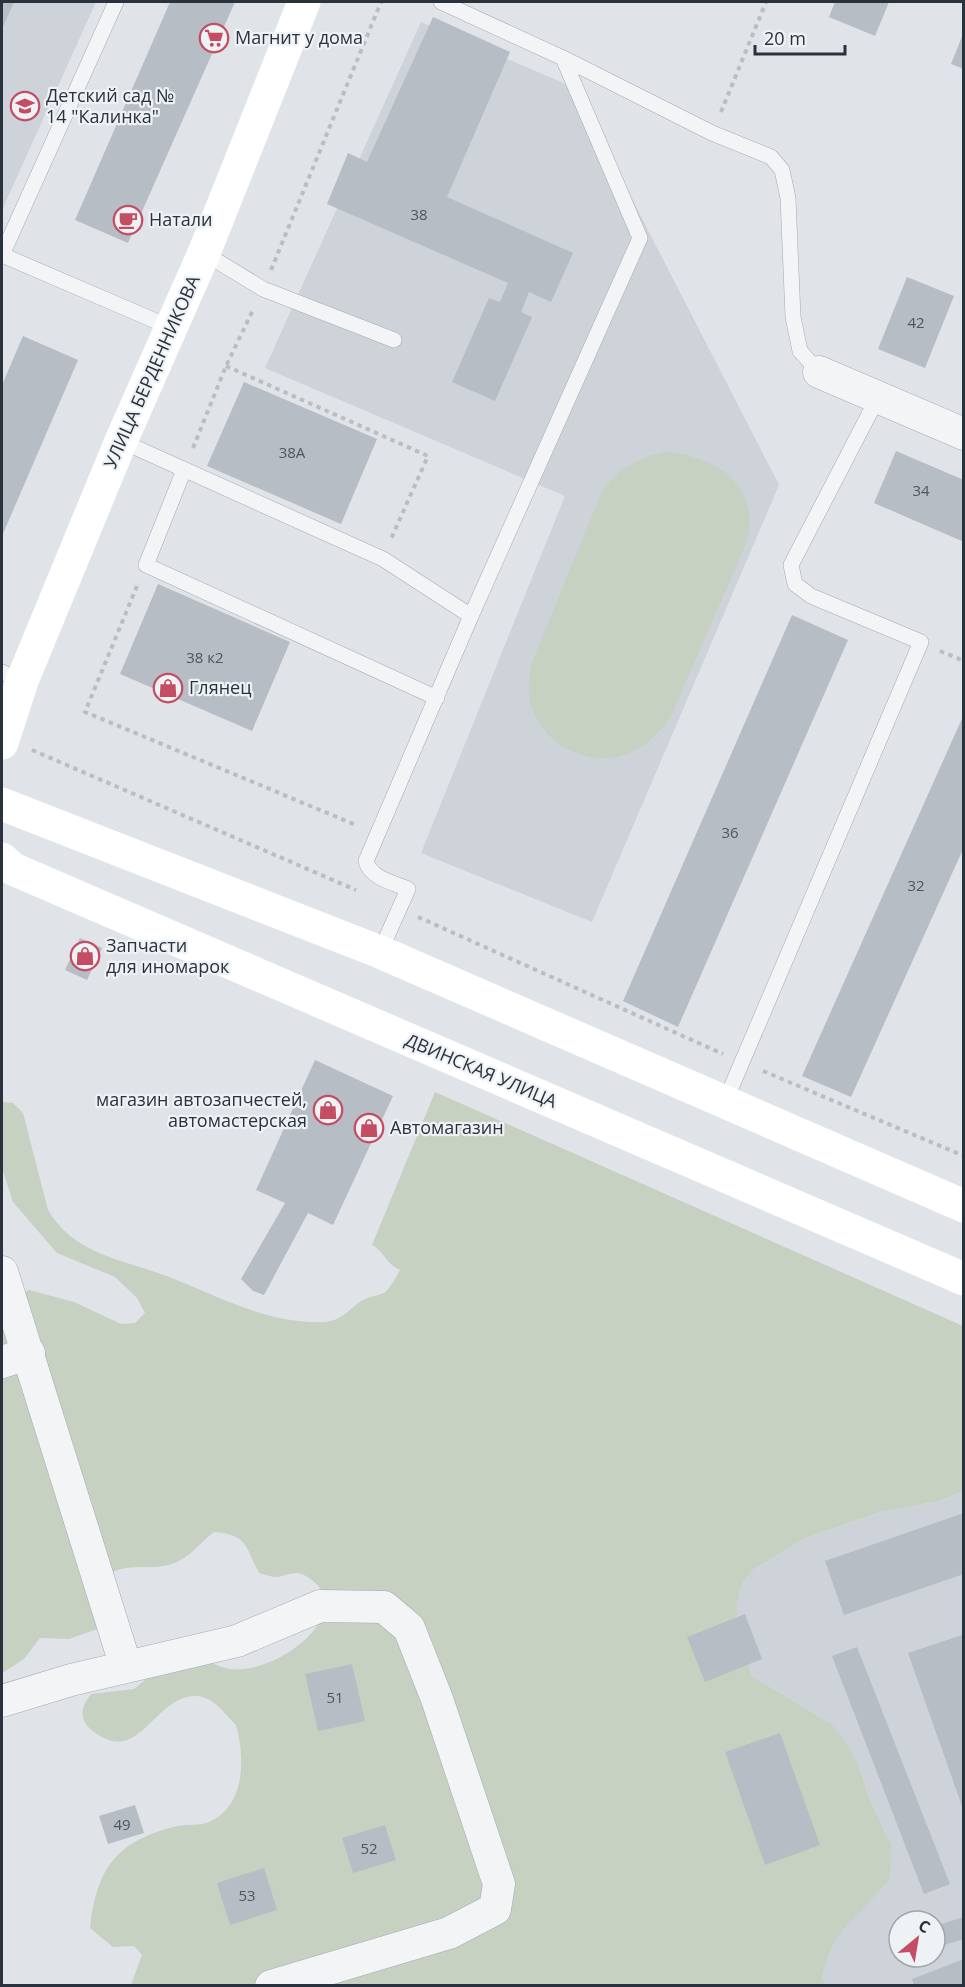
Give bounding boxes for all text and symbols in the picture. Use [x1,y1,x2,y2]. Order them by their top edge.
scale bar [755,18,845,56]
supermarket icon: Магнит у дома [198,22,230,54]
place label: Магнит у дома [235,25,363,49]
text: 20 m [764,26,806,50]
place label: Детский сад № 14 "Калинка" [46,83,174,128]
school or university icon: Детский сад № 14 "Калинка" [9,90,41,122]
cafe icon: Натали [112,204,144,236]
house number: 38 [410,204,428,224]
place label: Натали [149,207,213,231]
street label: УЛИЦА БЕРДЕННИКОВА [98,271,205,472]
house number: 42 [907,312,925,332]
house number: 38А [279,442,306,462]
house number: 34 [912,480,930,500]
house number: 38 к2 [186,647,224,667]
shop icon: Глянец [152,672,184,704]
place label: Глянец [189,675,251,699]
house number: 36 [721,822,739,842]
house number: 32 [907,875,925,895]
place label: Запчасти для иномарок [106,933,230,978]
shop icon: Запчасти для иномарок [69,940,101,972]
street label: ДВИНСКАЯ УЛИЦА [402,1027,562,1113]
place label: магазин автозапчестей, автомастерская [96,1087,307,1132]
shop icon: магазин автозапчестей, автомастерская [312,1094,344,1126]
shop icon: Автомагазин [353,1112,385,1144]
place label: Автомагазин [390,1115,504,1139]
house number: 51 [326,1687,344,1707]
house number: 49 [113,1814,131,1834]
house number: 52 [360,1838,378,1858]
house number: 53 [238,1885,256,1905]
north arrow [887,1909,947,1969]
text: С [915,1914,934,1938]

